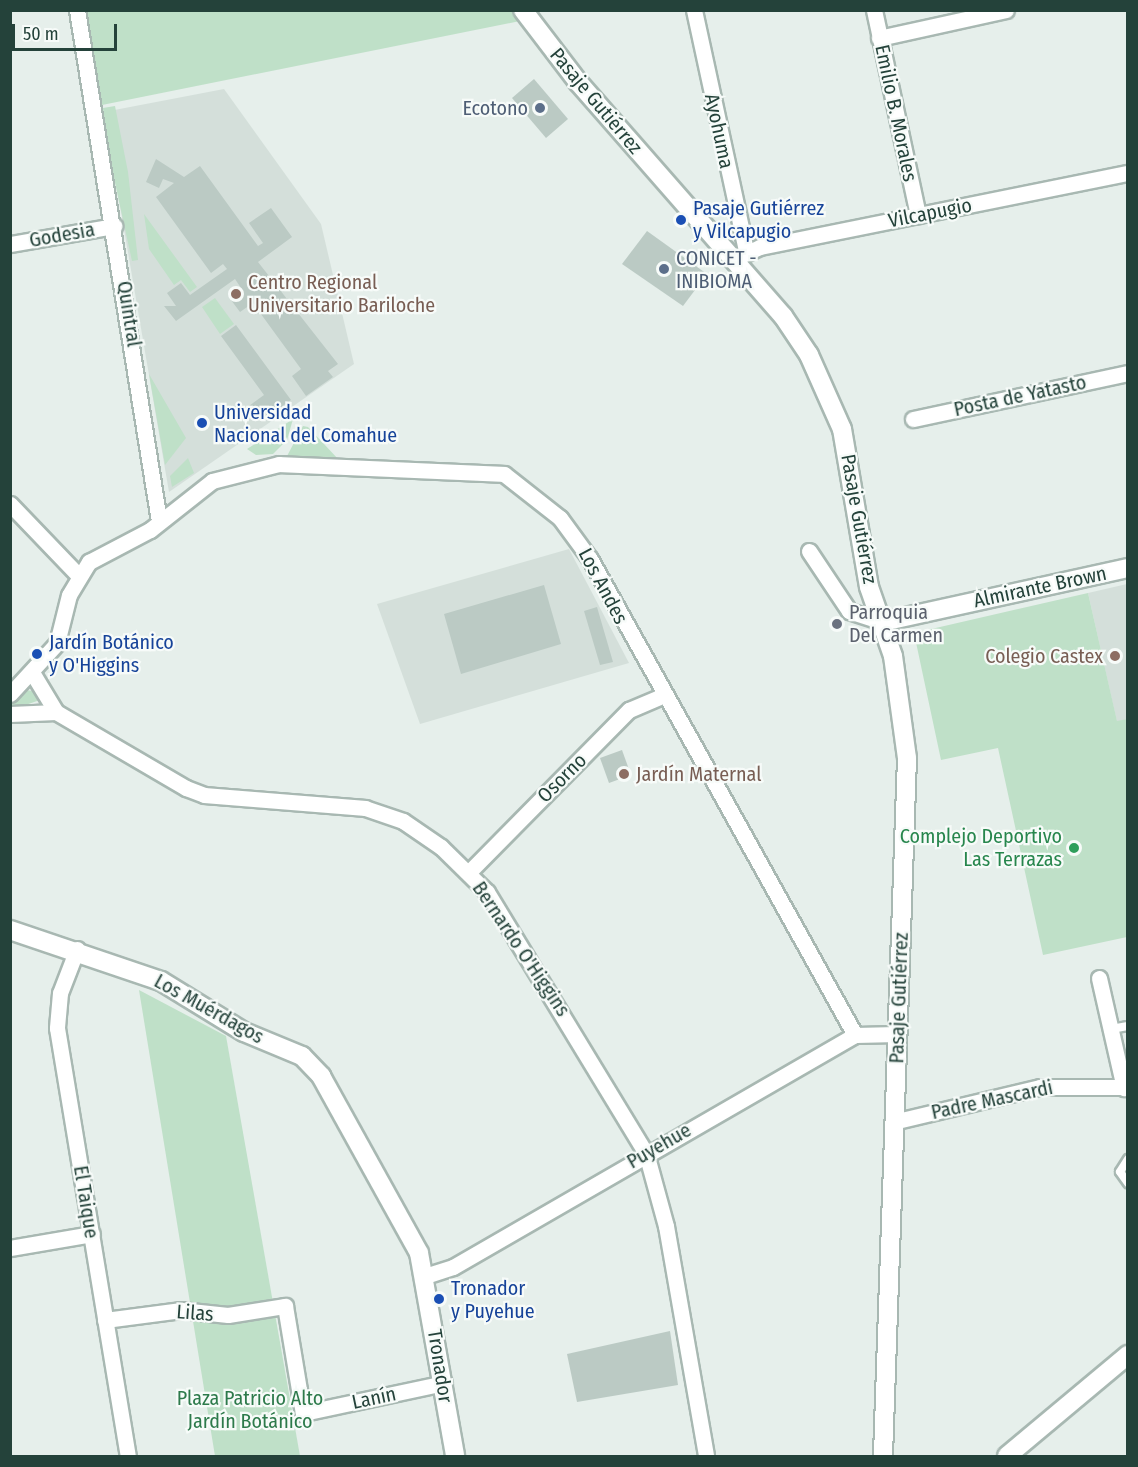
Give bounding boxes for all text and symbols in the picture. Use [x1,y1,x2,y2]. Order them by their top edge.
scale bar [15,12,120,50]
text: 50 m [23,23,59,45]
street label: Emilio B. Morales [870,42,922,184]
street label: Pasaje Gutiérrez [545,43,647,159]
street label: Ayohuma [699,91,739,171]
place label: Ecotono [463,96,528,120]
marker: Ecotono [533,101,547,115]
street label: Vilcapugio [886,193,974,233]
place label: Pasaje Gutiérrez y Vilcapugio [693,196,824,243]
marker: Pasaje Gutiérrez y Vilcapugio [674,213,688,227]
street label: Godesia [27,217,97,253]
place label: CONICET - INIBIOMA [676,246,757,293]
marker: CONICET - INIBIOMA [657,262,671,276]
place label: Centro Regional Universitario Bariloche [248,270,435,317]
street label: Quintral [112,279,146,349]
marker: Centro Regional Universitario Bariloche [229,287,243,301]
street label: Posta de Yatasto [952,370,1088,422]
place label: Universidad Nacional del Comahue [214,400,397,447]
marker: Universidad Nacional del Comahue [195,416,209,430]
street label: Pasaje Gutiérrez [836,452,882,586]
street label: Los Andes [573,544,633,628]
street label: Almirante Brown [971,561,1109,613]
place label: Parroquia Del Carmen [849,600,943,647]
marker: Parroquia Del Carmen [830,617,844,631]
place label: Jardín Botánico y O'Higgins [49,630,174,677]
place label: Colegio Castex [985,644,1103,668]
marker: Jardín Botánico y O'Higgins [30,647,44,661]
marker: Colegio Castex [1108,649,1122,663]
street label: Osorno [532,748,592,808]
place label: Jardín Maternal [636,762,761,786]
marker: Jardín Maternal [617,767,631,781]
place label: Complejo Deportivo Las Terrazas [900,825,1062,872]
marker: Complejo Deportivo Las Terrazas [1067,841,1081,855]
street label: Bernardo O'Higgins [467,877,575,1021]
street label: Pasaje Gutiérrez [885,932,913,1064]
street label: Los Muérdagos [150,969,268,1049]
street label: Padre Mascardi [929,1075,1055,1125]
street label: Puyehue [623,1118,695,1174]
street label: El Taique [68,1164,104,1240]
place label: Tronador y Puyehue [451,1276,535,1323]
marker: Tronador y Puyehue [432,1292,446,1306]
street label: Lilas [176,1300,214,1326]
street label: Tronador [422,1327,458,1405]
street label: Lanín [350,1382,398,1414]
park label: Plaza Patricio Alto Jardín Botánico [177,1387,323,1434]

